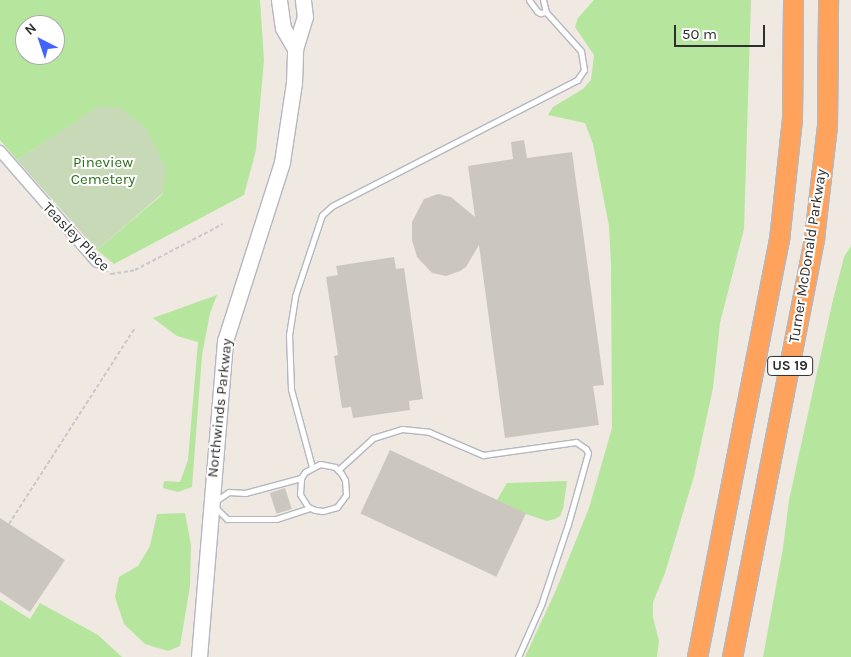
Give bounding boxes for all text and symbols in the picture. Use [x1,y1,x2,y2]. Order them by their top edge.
north arrow [15,15,65,65]
scale bar [676,15,767,47]
text: N [21,19,40,39]
text: 50 m [682,25,717,43]
park label: Pineview Cemetery [71,153,135,188]
street label: Turner McDonald Parkway [785,168,831,344]
street label: Teasley Place [39,199,113,275]
street label: Northwinds Parkway [204,338,236,478]
road number: US 19 [766,354,814,378]

